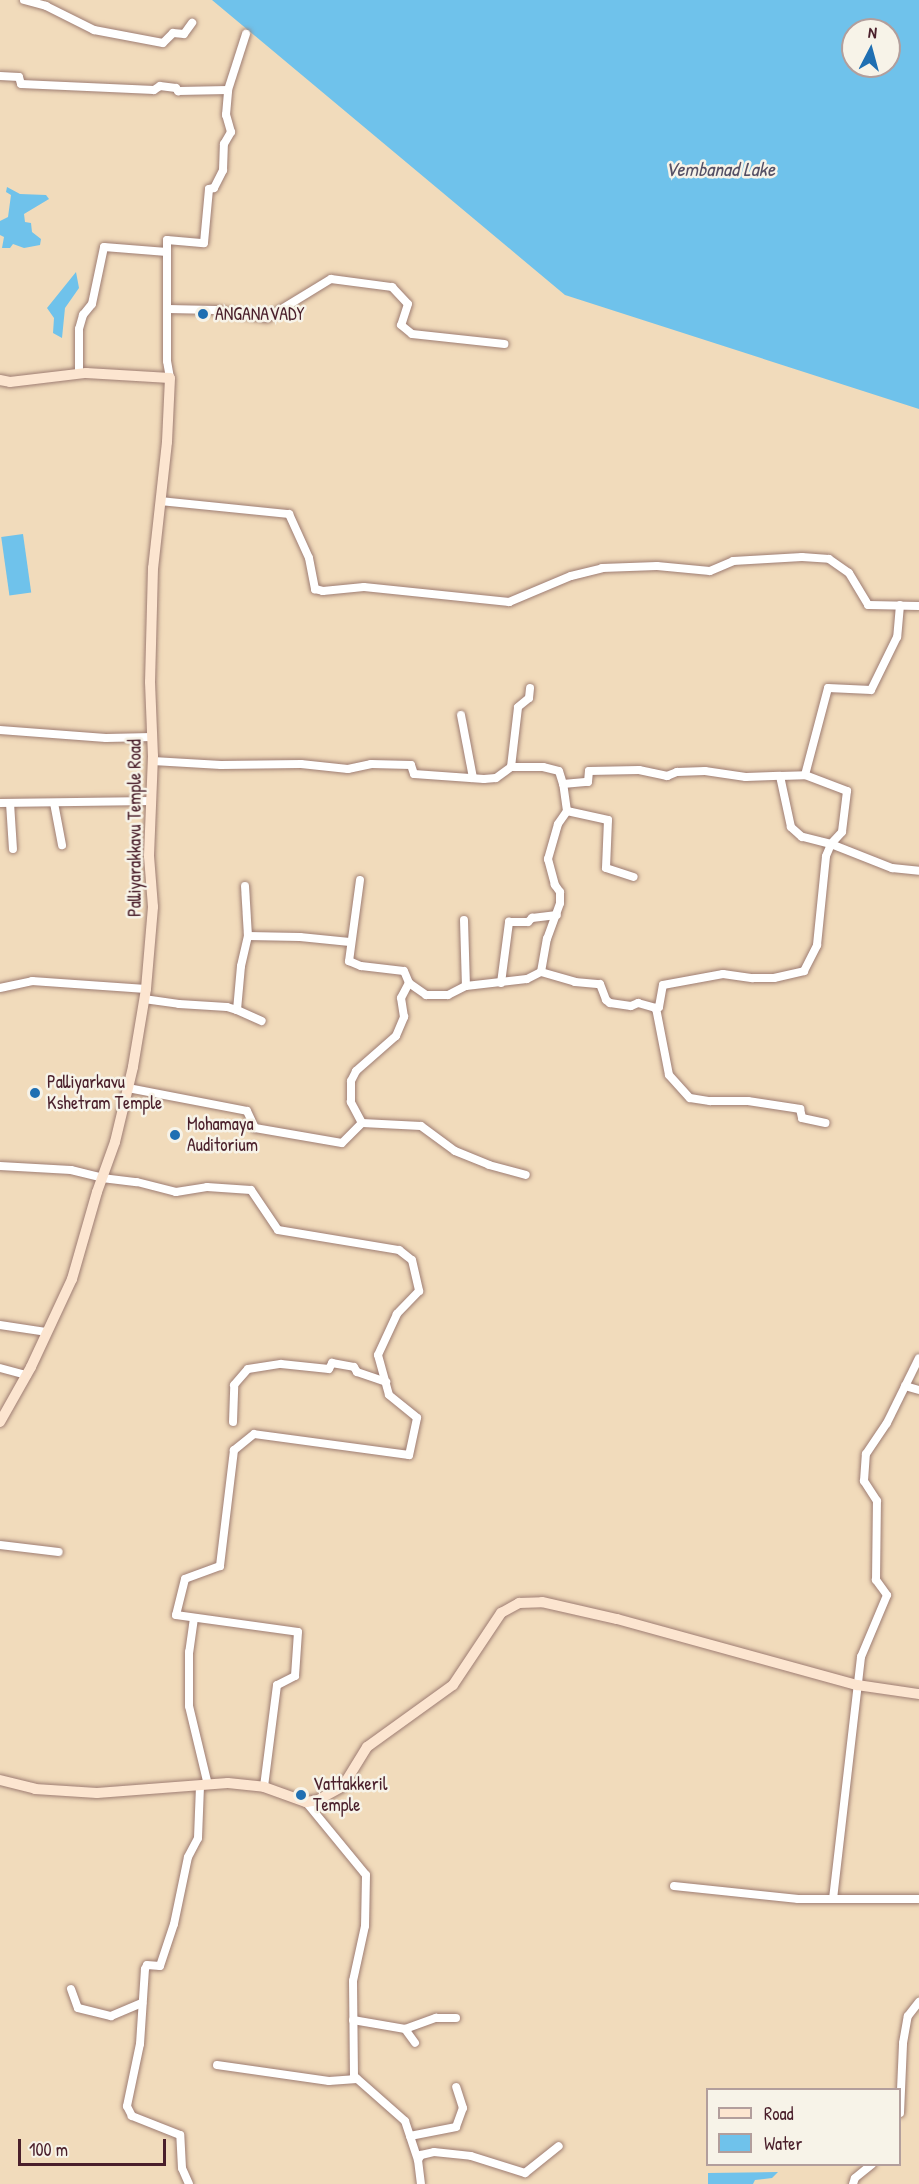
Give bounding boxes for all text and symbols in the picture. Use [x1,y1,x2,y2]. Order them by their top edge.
north arrow [841,18,901,78]
text: N [867,21,878,43]
water label: Vembanad Lake [665,156,775,180]
place label: ANGANAVADY [215,303,305,325]
marker: ANGANAVADY [196,307,210,321]
street label: Palliyarakkavu Temple Road [124,739,146,917]
place label: Palliyarkavu Kshetram Temple [47,1072,162,1114]
marker: Palliyarkavu Kshetram Temple [28,1086,42,1100]
place label: Mohamaya Auditorium [187,1114,258,1156]
marker: Mohamaya Auditorium [168,1128,182,1142]
place label: Vattakkeril Temple [313,1774,387,1816]
marker: Vattakkeril Temple [294,1788,308,1802]
legend [706,2088,901,2166]
text: Road [764,2101,794,2126]
scale bar [21,2127,170,2165]
text: Water [764,2131,802,2156]
text: 100 m [29,2137,68,2162]

